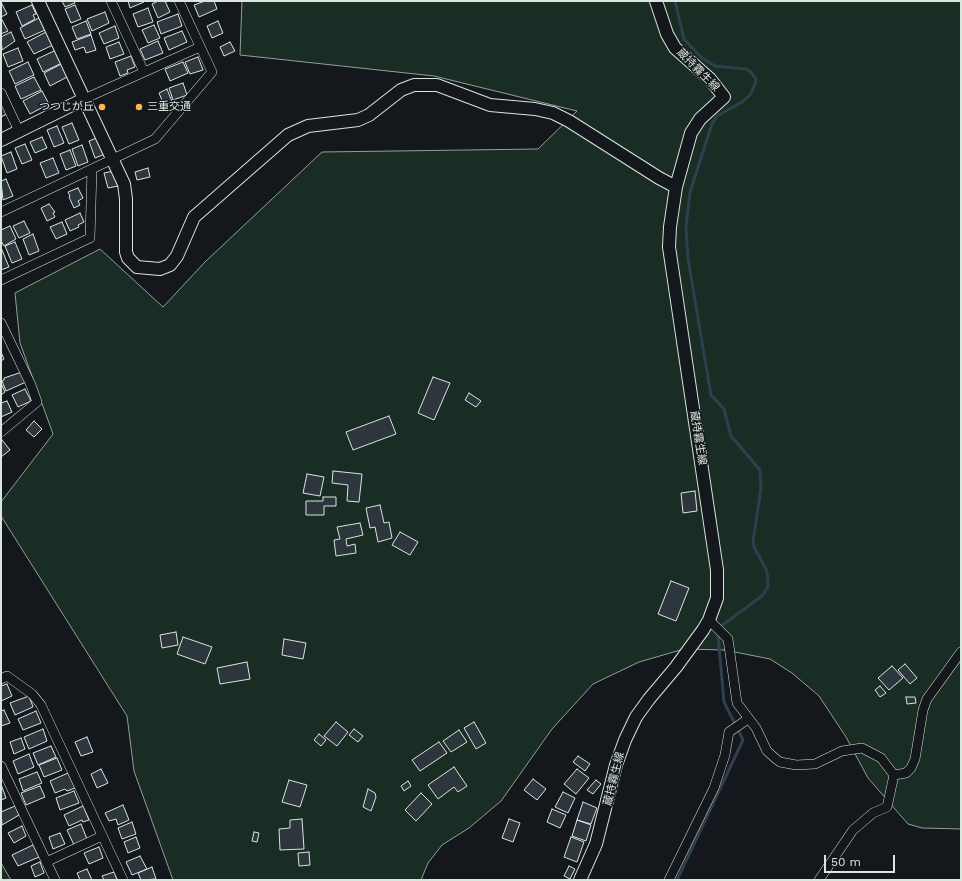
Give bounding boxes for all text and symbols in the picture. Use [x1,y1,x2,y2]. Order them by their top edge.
street label: 蔵持霧生線 [674,46,722,94]
place label: つつじが丘 [39,100,94,114]
place label: 三重交通 [147,100,191,114]
marker: つつじが丘 [97,102,107,112]
marker: 三重交通 [134,102,144,112]
street label: 蔵持霧生線 [687,410,709,466]
street label: 蔵持霧生線 [601,751,627,807]
scale bar [826,847,897,873]
text: 50 m [831,855,861,869]

